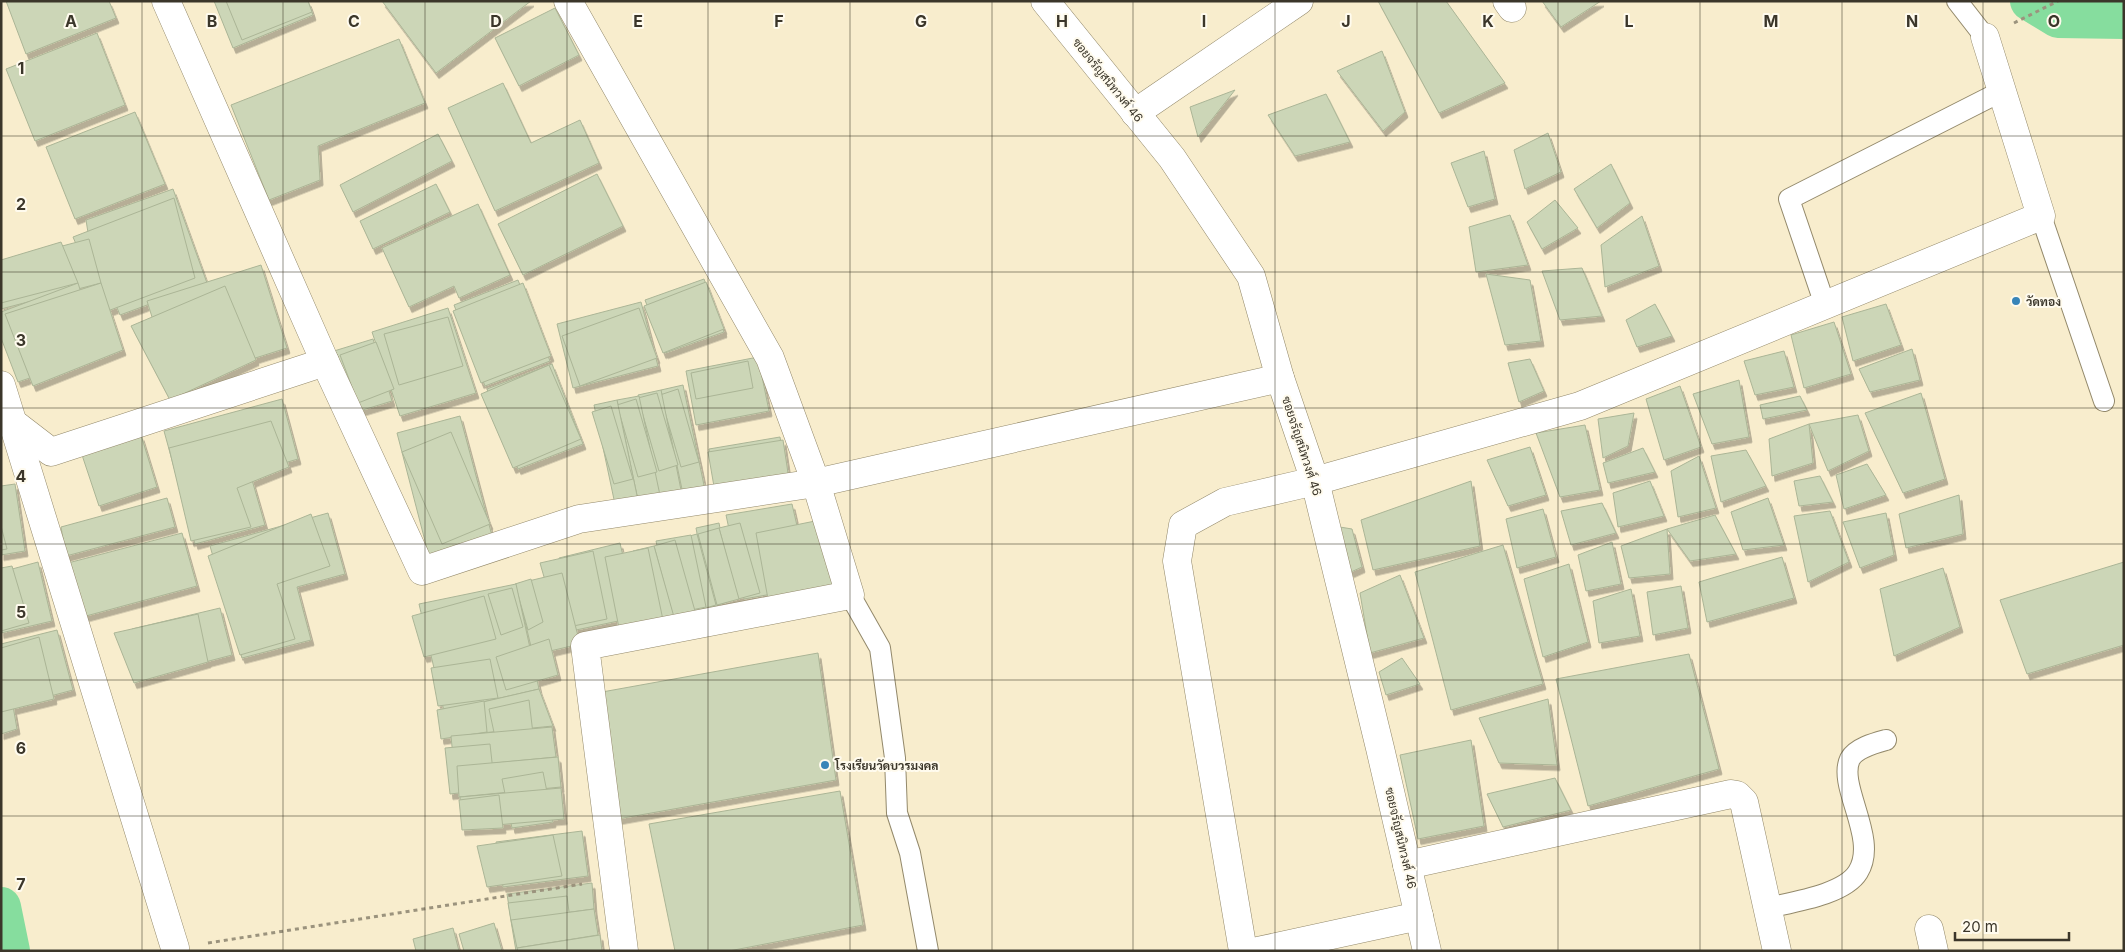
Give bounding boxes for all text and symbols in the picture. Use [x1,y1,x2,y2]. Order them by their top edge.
text: A [65,11,77,31]
text: B [207,11,217,31]
text: C [348,11,360,31]
text: D [490,11,502,31]
text: E [633,11,643,31]
text: F [774,11,784,31]
text: G [915,11,927,31]
text: H [1056,11,1068,31]
text: I [1202,11,1206,31]
text: J [1341,11,1351,31]
text: K [1482,11,1494,31]
text: L [1624,11,1634,31]
text: M [1764,11,1778,31]
text: N [1906,11,1918,31]
text: O [2048,11,2060,31]
street label: ซอยจรัญสนิทวงศ์ 46 [1070,35,1146,125]
text: 1 [18,58,24,78]
text: 2 [16,194,26,214]
place label: วัดทอง [2026,294,2061,309]
marker: วัดทอง [2010,295,2022,307]
text: 3 [16,330,26,350]
street label: ซอยจรัญสนิทวงศ์ 46 [1279,394,1325,498]
text: 4 [16,466,27,486]
text: 5 [16,602,26,622]
text: 6 [16,738,26,758]
place label: โรงเรียนวัดบวรมงคล [834,758,938,773]
marker: โรงเรียนวัดบวรมงคล [819,759,831,771]
street label: ซอยจรัญสนิทวงศ์ 46 [1382,786,1420,890]
text: 7 [16,874,26,894]
scale bar [1955,910,2069,942]
text: 20 m [1962,917,1998,936]

